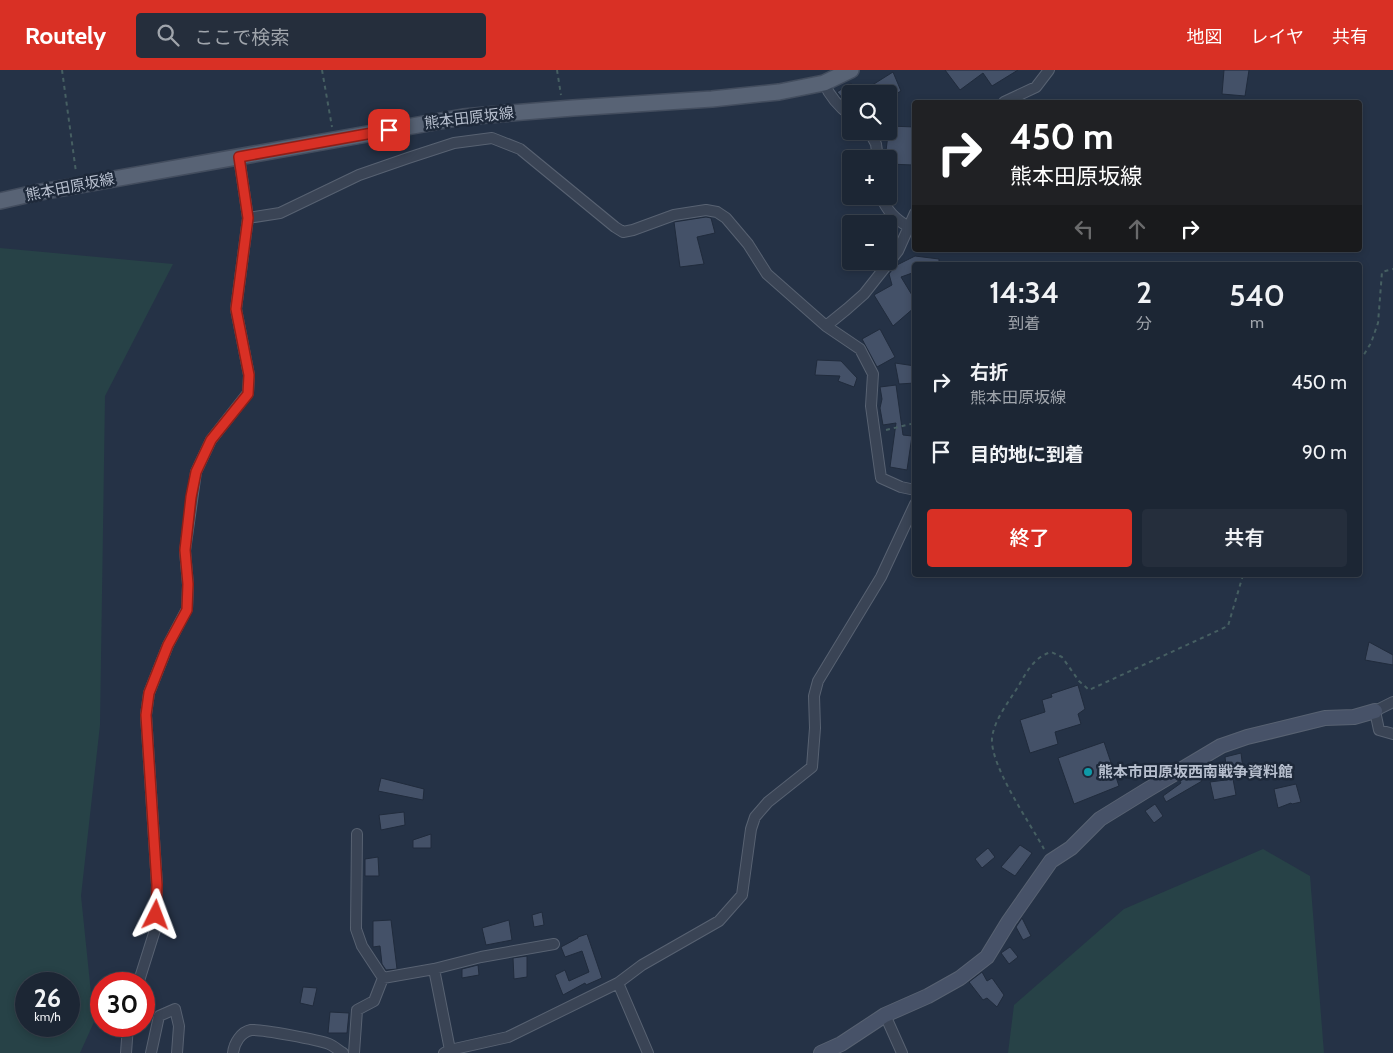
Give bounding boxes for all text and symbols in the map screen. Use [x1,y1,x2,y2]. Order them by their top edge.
search box [136,13,486,58]
text: Routely [25,21,106,50]
icon: search [154,21,182,49]
text: ここで検索 [194,26,289,49]
text: 地図 [1187,26,1223,48]
text: レイヤ [1251,26,1304,48]
text: 共有 [1332,26,1368,48]
map controls [842,85,897,270]
button: search [842,85,897,140]
street label: 熊本田原坂線 [423,104,515,132]
pin [368,109,410,151]
text: 450 m [1010,115,1114,158]
icon: arrive [375,116,403,144]
icon: right [927,120,992,185]
button: + [842,150,897,205]
text: 熊本田原坂線 [1010,163,1142,190]
street label: 熊本田原坂線 [24,170,116,204]
button: − [842,215,897,270]
icon: left [1070,215,1098,243]
icon: ahead [1123,215,1151,243]
icon: right [1176,215,1204,243]
text: 14:34 [989,274,1059,311]
text: 2 [1136,274,1152,311]
text: 540 [1229,277,1285,314]
text: m [1250,313,1264,332]
text: 到着 [1008,314,1040,333]
text: 分 [1136,314,1152,333]
text: 右折 [970,361,1008,384]
icon: right [927,368,955,396]
text: 450 m [1292,371,1347,394]
text: 熊本田原坂線 [970,388,1066,407]
icon: arrive [927,438,955,466]
text: 90 m [1302,441,1347,464]
text: 目的地に到着 [970,443,1084,466]
button: 終了 [927,509,1132,567]
button: 共有 [1142,509,1347,567]
place label: 熊本市田原坂西南戦争資料館 [1098,763,1293,781]
marker: 熊本市田原坂西南戦争資料館 [1082,766,1094,778]
position arrow [129,888,181,940]
speed limit sign: 30 [90,972,155,1037]
text: 26 [34,983,61,1013]
text: km/h [34,1009,61,1024]

